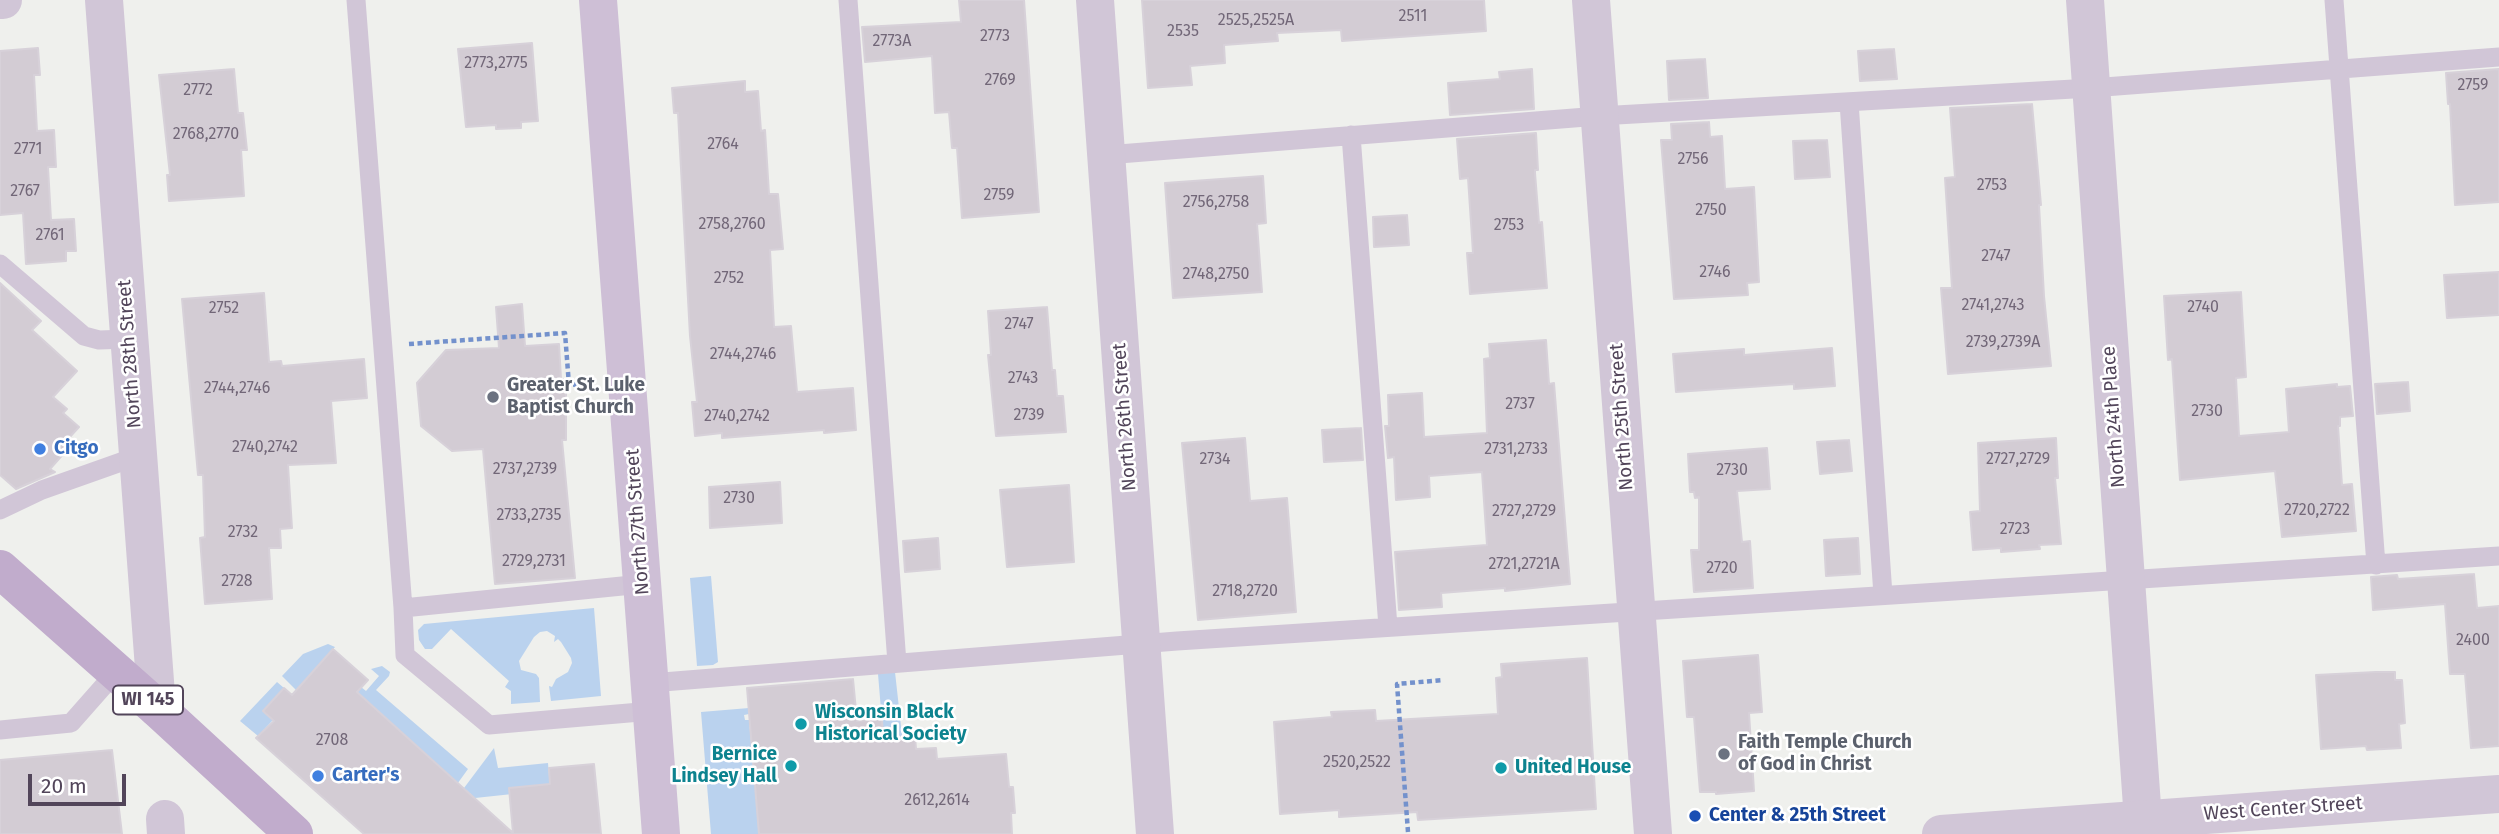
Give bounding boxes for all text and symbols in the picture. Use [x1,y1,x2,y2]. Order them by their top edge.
house number: 2511 [1399,7,1427,27]
house number: 2525,2525A [1218,11,1294,31]
house number: 2535 [1167,22,1199,42]
house number: 2773 [980,27,1010,47]
house number: 2773A [873,32,911,52]
house number: 2773,2775 [464,54,528,74]
house number: 2769 [984,71,1016,91]
house number: 2759 [2458,76,2488,96]
house number: 2772 [183,81,213,101]
house number: 2768,2770 [173,125,239,145]
house number: 2764 [707,135,739,155]
house number: 2771 [14,140,42,160]
house number: 2756 [1677,150,1709,170]
house number: 2753 [1977,176,2007,196]
house number: 2767 [10,182,40,202]
house number: 2759 [984,186,1014,206]
house number: 2756,2758 [1183,193,1249,213]
house number: 2750 [1695,201,1727,221]
house number: 2758,2760 [698,215,766,235]
house number: 2753 [1494,216,1524,236]
house number: 2761 [35,226,65,246]
house number: 2747 [1981,247,2011,267]
house number: 2746 [1699,263,1731,283]
house number: 2748,2750 [1183,265,1249,285]
house number: 2752 [714,269,744,289]
street label: North 28th Street [113,279,147,429]
house number: 2741,2743 [1961,296,2025,316]
house number: 2740 [2187,298,2219,318]
house number: 2752 [209,299,239,319]
house number: 2747 [1004,315,1034,335]
house number: 2739,2739A [1966,333,2040,353]
street label: North 26th Street [1108,342,1142,492]
street label: North 25th Street [1605,342,1639,492]
house number: 2744,2746 [710,345,776,365]
street label: North 24th Place [2098,345,2130,489]
house number: 2743 [1008,369,1038,389]
place label: Greater St. Luke Baptist Church [507,375,645,419]
house number: 2744,2746 [204,379,270,399]
marker: Greater St. Luke Baptist Church [485,389,501,405]
house number: 2737 [1505,395,1535,415]
house number: 2730 [2191,402,2223,422]
house number: 2739 [1014,406,1044,426]
house number: 2740,2742 [704,407,770,427]
place label: Citgo [54,438,98,460]
house number: 2740,2742 [232,438,298,458]
house number: 2731,2733 [1484,440,1548,460]
marker: Citgo [32,441,48,457]
street label: North 27th Street [622,448,654,596]
house number: 2734 [1199,450,1231,470]
house number: 2727,2729 [1986,450,2050,470]
house number: 2737,2739 [493,460,557,480]
house number: 2730 [1716,461,1748,481]
house number: 2730 [723,489,755,509]
house number: 2720,2722 [2284,501,2350,521]
house number: 2727,2729 [1492,502,1556,522]
house number: 2733,2735 [496,506,562,526]
house number: 2723 [2000,520,2030,540]
house number: 2732 [228,523,258,543]
house number: 2729,2731 [502,552,566,572]
house number: 2721,2721A [1488,555,1560,575]
house number: 2720 [1706,559,1738,579]
house number: 2728 [221,572,253,592]
house number: 2718,2720 [1212,582,1278,602]
house number: 2400 [2456,631,2490,651]
road number: WI 145 [113,686,183,714]
place label: Wisconsin Black Historical Society [815,702,967,746]
marker: Wisconsin Black Historical Society [793,716,809,732]
house number: 2708 [316,731,348,751]
place label: Faith Temple Church of God in Christ [1738,732,1912,776]
place label: Bernice Lindsey Hall [672,744,777,788]
marker: Faith Temple Church of God in Christ [1716,746,1732,762]
house number: 2520,2522 [1323,753,1391,773]
place label: United House [1515,757,1631,779]
marker: Bernice Lindsey Hall [783,758,799,774]
scale bar [32,760,130,804]
marker: United House [1493,760,1509,776]
place label: Carter's [332,765,400,787]
marker: Carter's [310,768,326,784]
text: 20 m [41,773,87,799]
house number: 2612,2614 [904,791,970,811]
street label: West Center Street [2203,792,2363,826]
place label: Center & 25th Street [1709,805,1886,827]
marker: Center & 25th Street [1687,808,1703,824]

